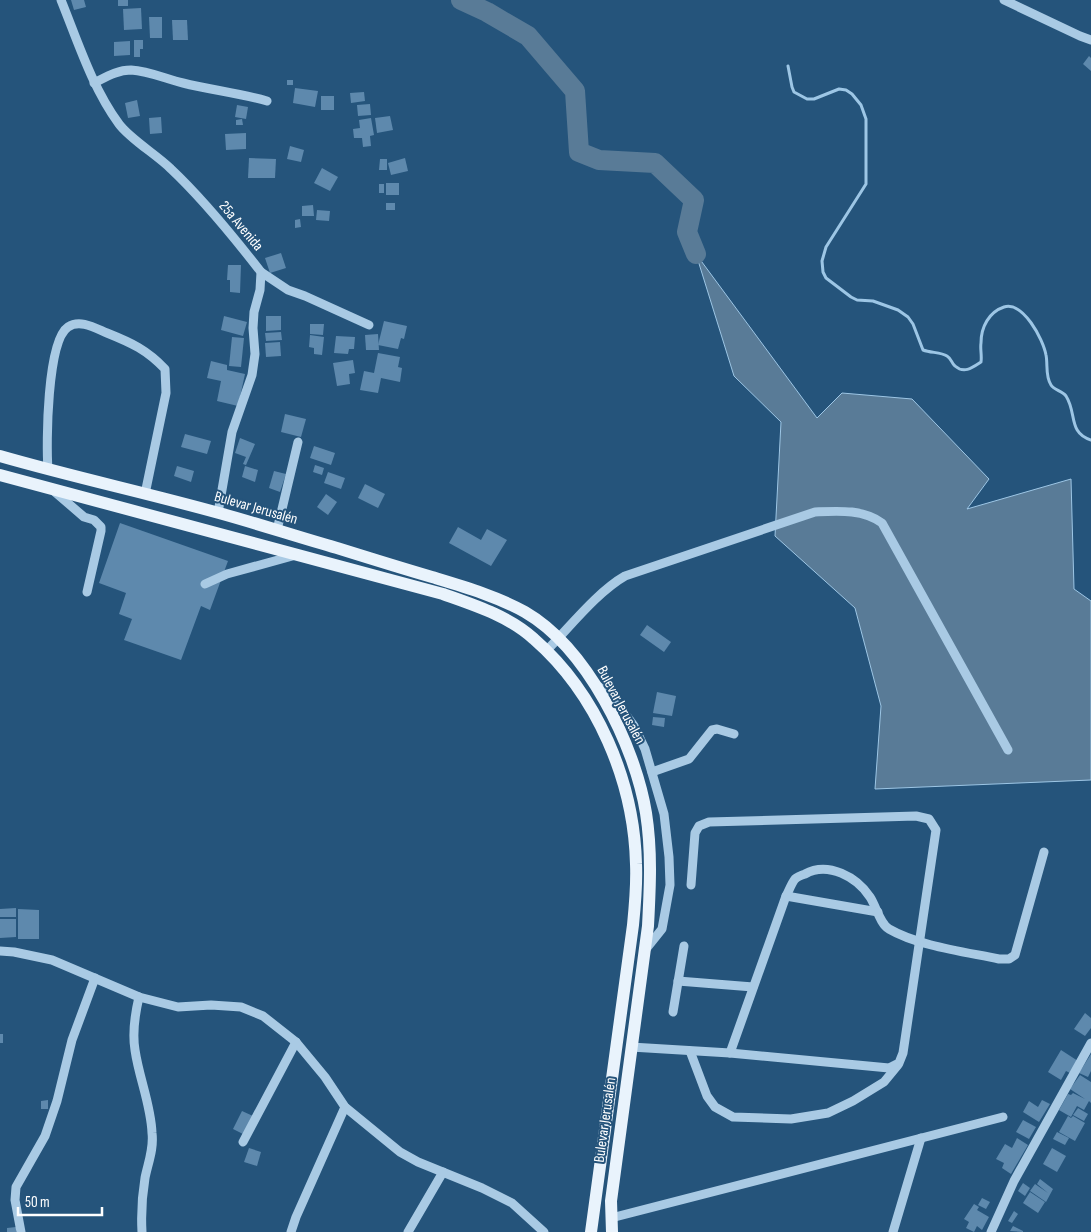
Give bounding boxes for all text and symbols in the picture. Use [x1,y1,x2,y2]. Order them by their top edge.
street label: 25a Avenida [215,197,268,255]
street label: Bulevar Jerusalén [212,487,300,529]
street label: Bulevar Jerusalén [592,663,650,747]
street label: Bulevar Jerusalén [590,1076,620,1164]
scale bar [18,1184,101,1216]
text: 50 m [25,1193,50,1212]

